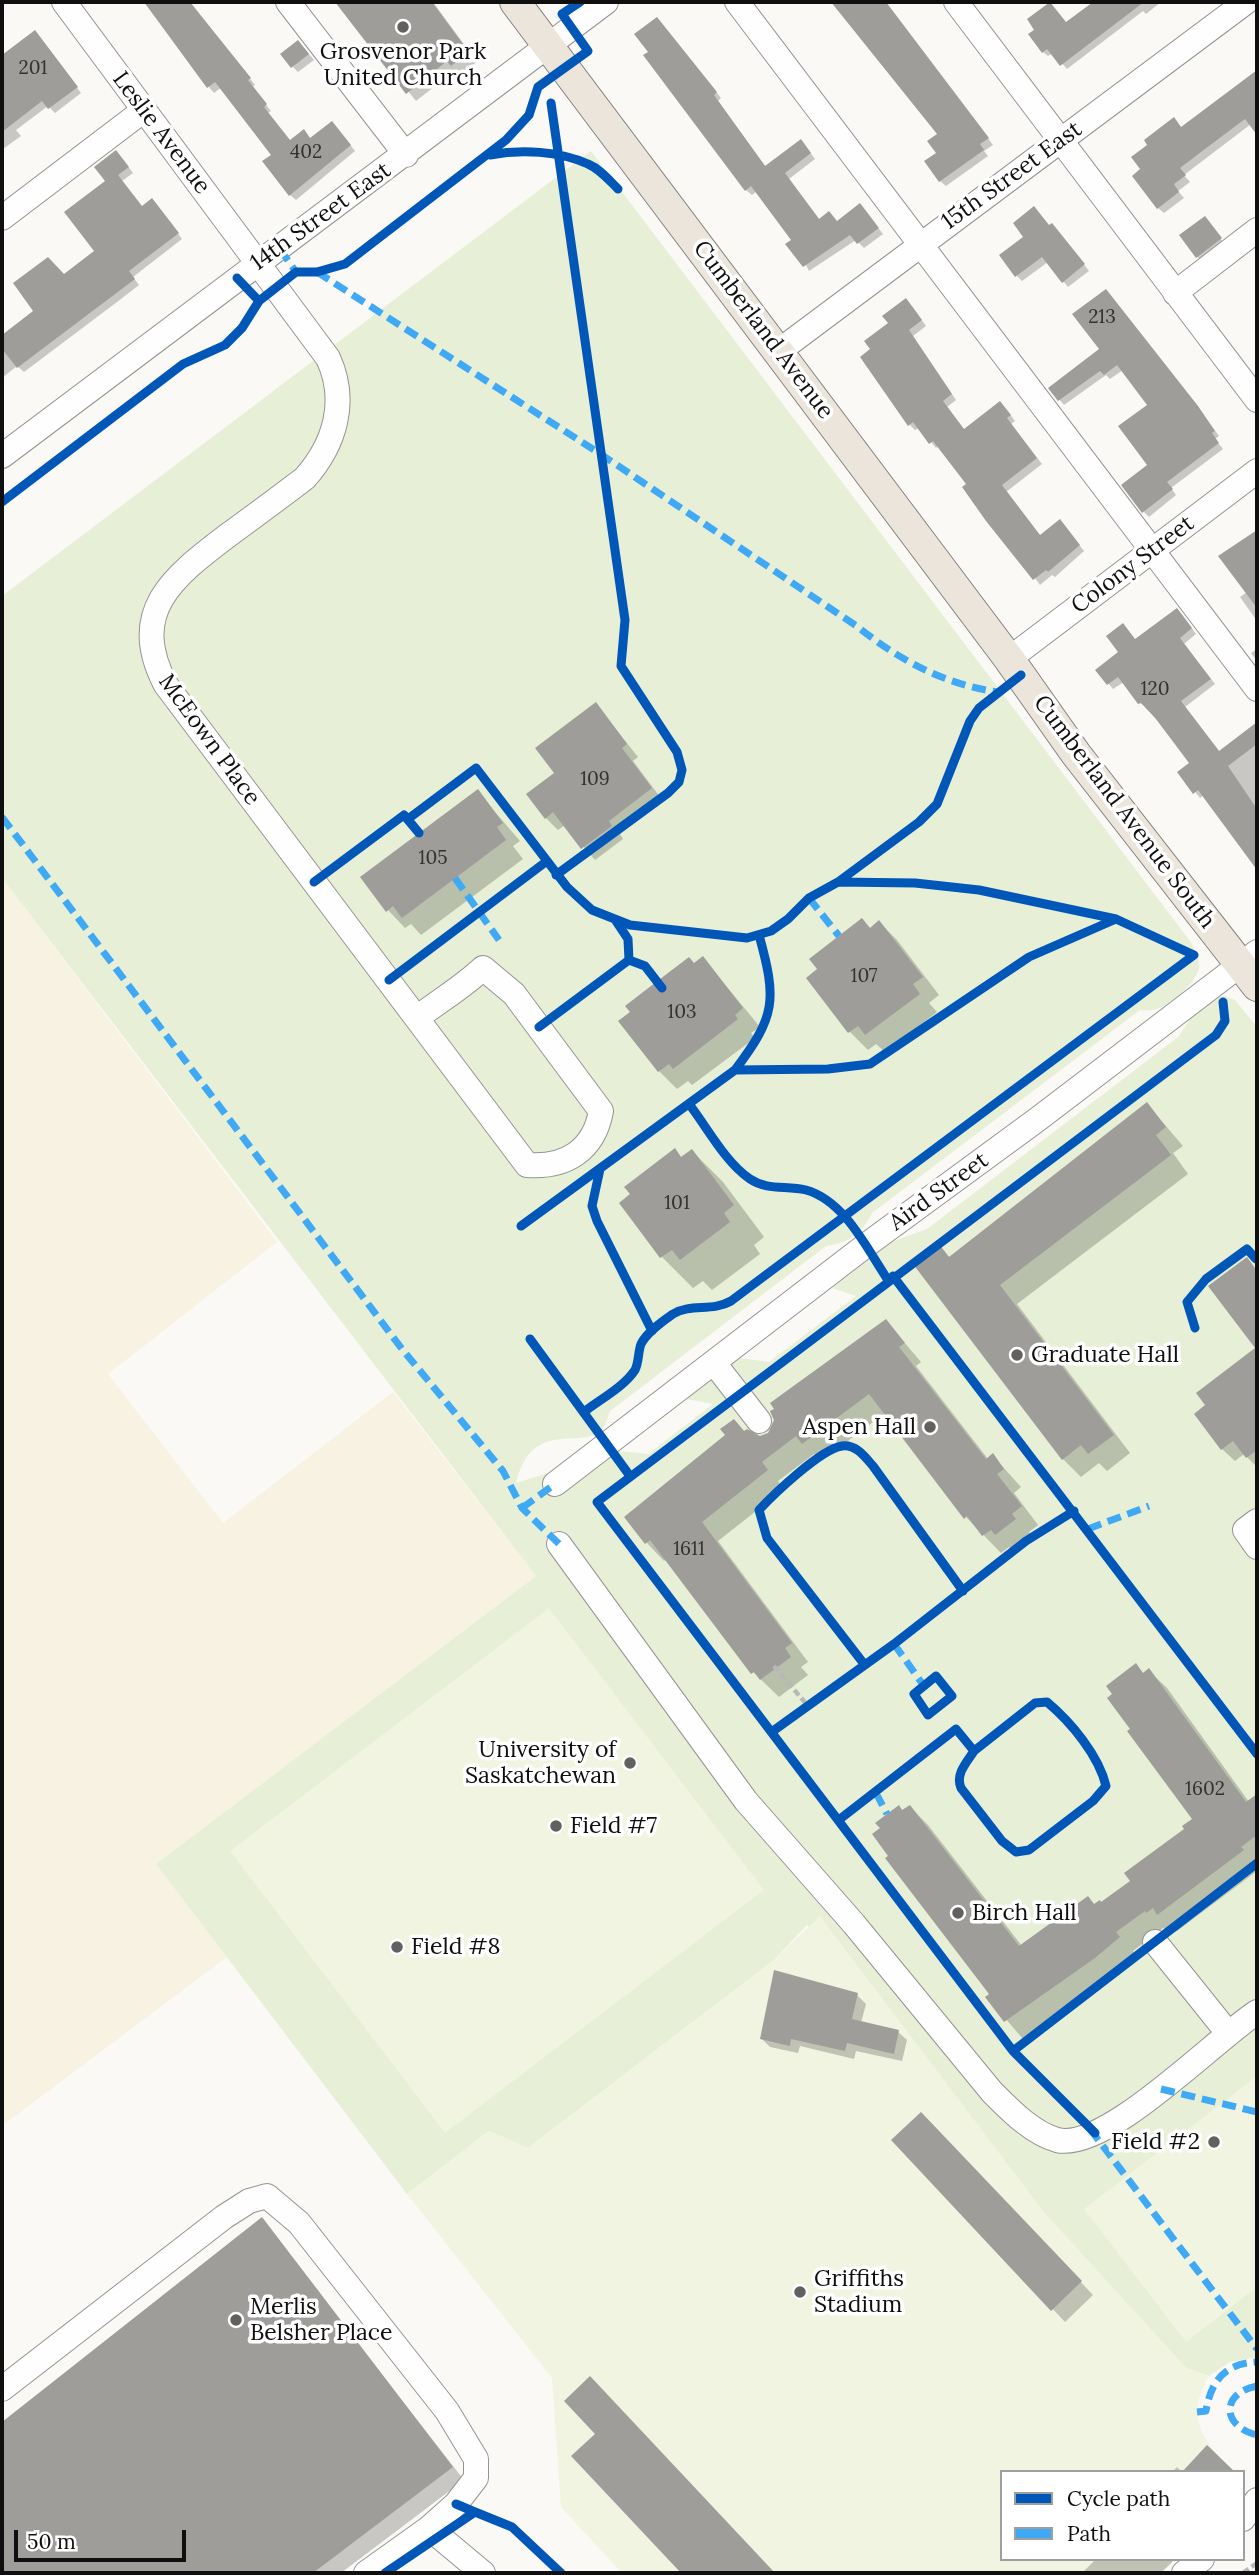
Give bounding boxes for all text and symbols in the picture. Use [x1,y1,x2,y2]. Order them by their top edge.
marker: Grosvenor Park United Church [395,19,411,35]
place label: Grosvenor Park United Church [320,38,486,92]
house number: 201 [19,58,47,80]
street label: Leslie Avenue [106,67,216,199]
street label: 15th Street East [936,116,1088,236]
house number: 402 [290,142,322,164]
street label: 14th Street East [246,157,396,277]
street label: Cumberland Avenue [687,235,839,425]
house number: 213 [1088,307,1116,329]
street label: Colony Street [1066,510,1200,620]
street label: McEown Place [152,669,266,811]
house number: 120 [1141,679,1169,701]
street label: Cumberland Avenue South [1027,690,1221,934]
house number: 109 [580,769,610,791]
house number: 105 [418,848,448,870]
house number: 107 [850,966,878,988]
house number: 103 [667,1002,697,1024]
street label: Aird Street [884,1147,994,1237]
house number: 101 [664,1193,690,1215]
place label: Graduate Hall [1031,1341,1179,1369]
marker: Graduate Hall [1009,1347,1025,1363]
place label: Aspen Hall [803,1413,916,1441]
marker: Aspen Hall [922,1419,938,1435]
house number: 1611 [673,1539,705,1561]
place label: University of Saskatchewan [465,1736,616,1790]
marker: University of Saskatchewan [622,1755,638,1771]
house number: 1602 [1185,1779,1225,1801]
place label: Field #7 [570,1812,657,1840]
marker: Field #7 [548,1818,564,1834]
place label: Birch Hall [972,1899,1077,1927]
marker: Birch Hall [950,1905,966,1921]
place label: Field #8 [411,1933,500,1961]
marker: Field #8 [389,1939,405,1955]
place label: Field #2 [1111,2128,1200,2156]
marker: Field #2 [1206,2134,1222,2150]
place label: Griffiths Stadium [814,2265,904,2319]
marker: Griffiths Stadium [792,2284,808,2300]
place label: Merlis Belsher Place [250,2293,392,2347]
marker: Merlis Belsher Place [228,2312,244,2328]
legend [1000,2470,1245,2561]
text: Cycle path [1067,2485,1170,2512]
scale bar [18,2516,189,2560]
text: Path [1067,2520,1111,2547]
text: 50 m [27,2528,76,2555]

